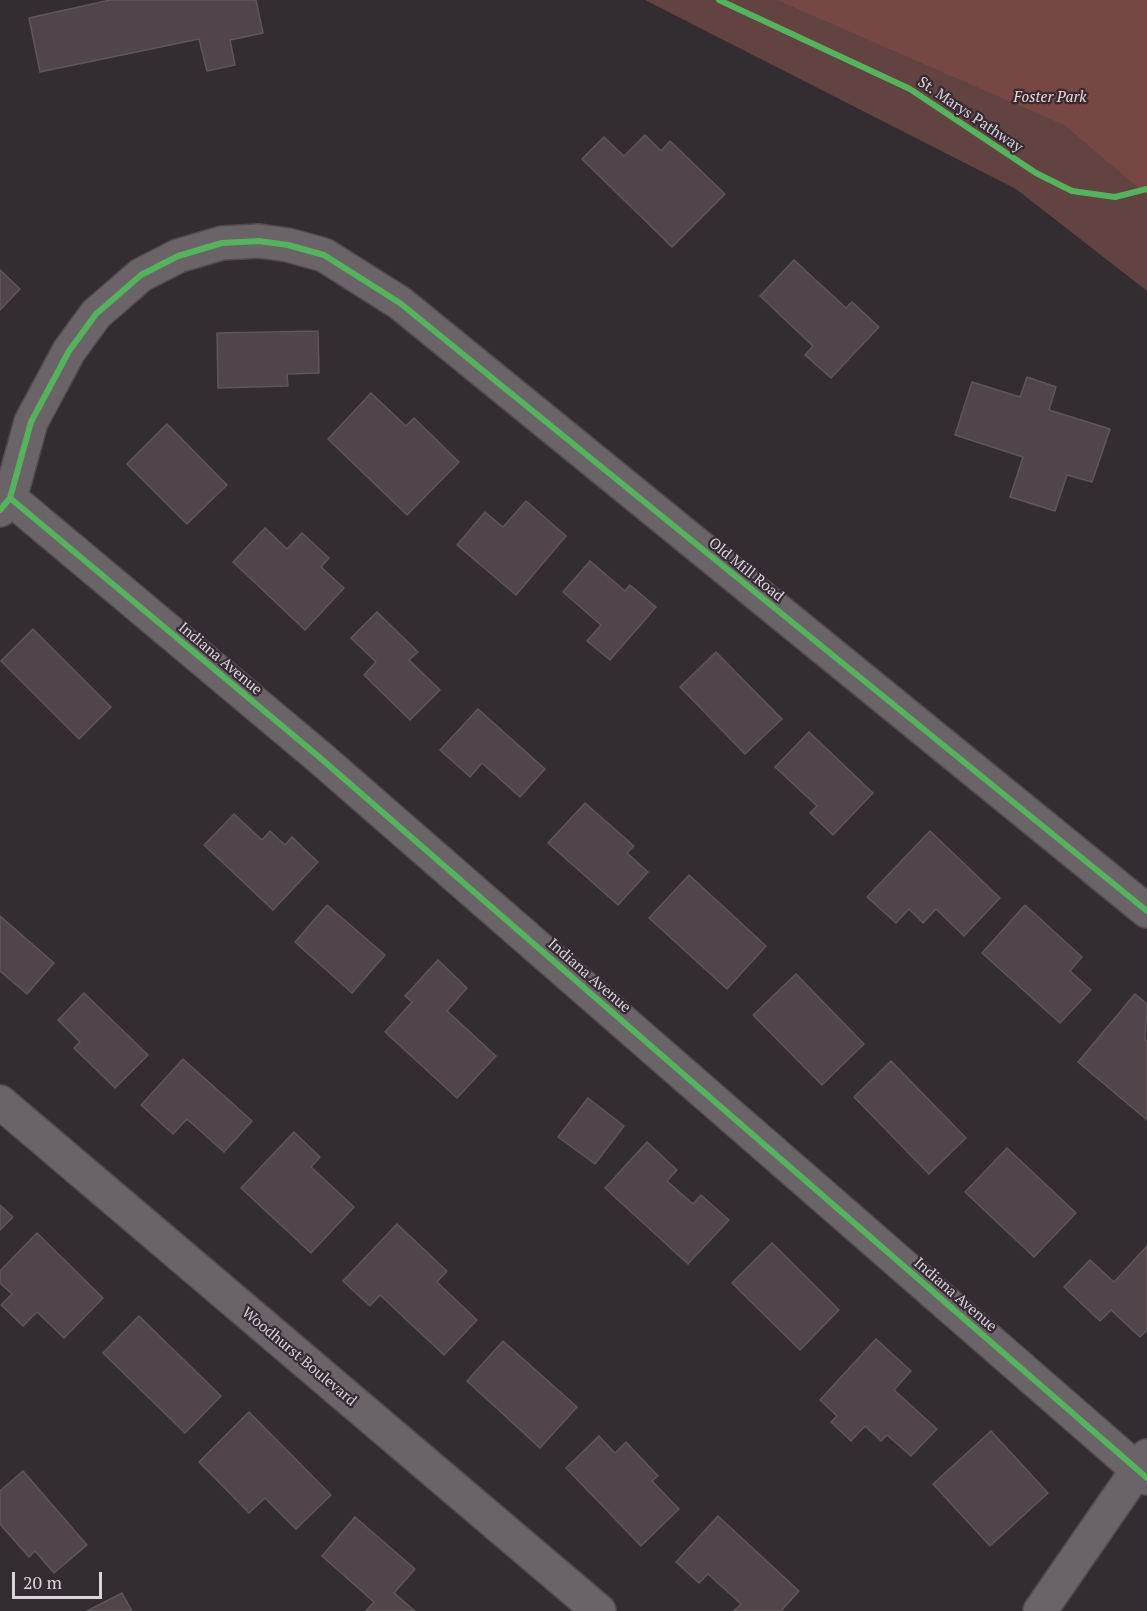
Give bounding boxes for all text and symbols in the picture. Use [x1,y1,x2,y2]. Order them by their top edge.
street label: St. Marys Pathway [914,73,1026,157]
park label: Foster Park [1014,89,1086,107]
street label: Old Mill Road [705,534,787,606]
street label: Indiana Avenue [174,619,266,699]
street label: Indiana Avenue [544,935,634,1017]
street label: Indiana Avenue [910,1254,1000,1336]
street label: Woodhurst Boulevard [238,1304,360,1410]
scale bar [15,1560,105,1598]
text: 20 m [23,1570,62,1594]

